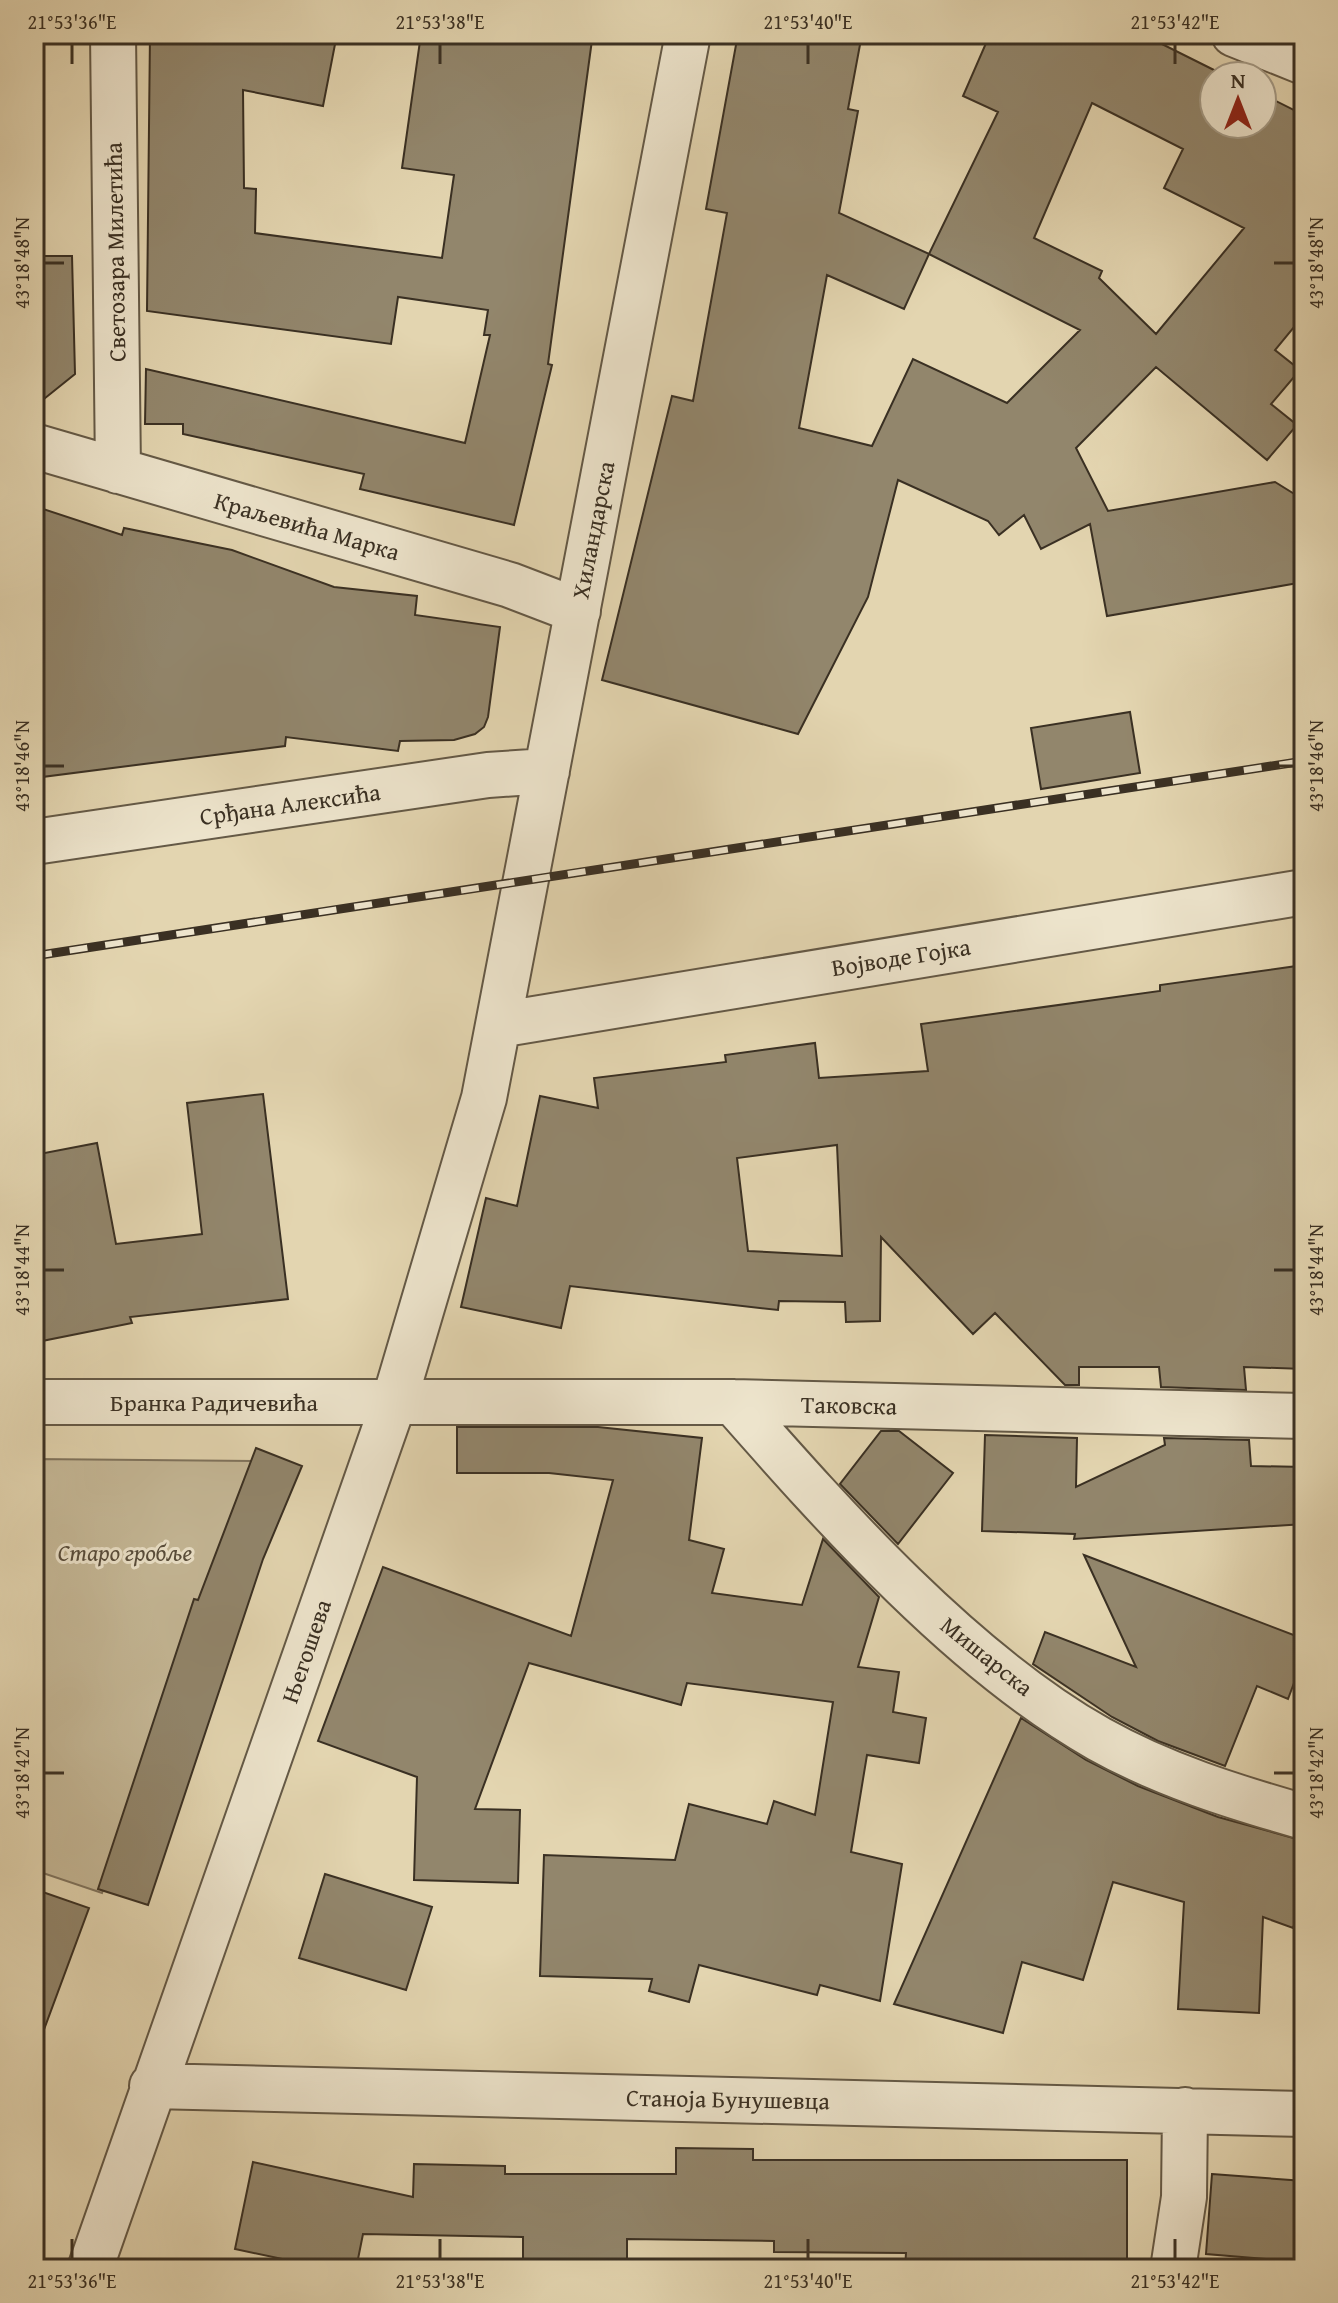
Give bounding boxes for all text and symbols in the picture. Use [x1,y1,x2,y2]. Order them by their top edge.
text: 21°53'36"E [28,7,116,36]
text: 21°53'38"E [396,7,484,36]
text: 21°53'40"E [764,7,852,36]
text: 21°53'42"E [1131,7,1219,36]
north arrow [1198,60,1278,140]
text: N [1231,64,1246,96]
street label: Светозара Милетића [96,141,134,362]
text: 43°18'48"N [7,217,36,309]
text: 43°18'48"N [1301,217,1330,309]
street label: Хиландарска [562,458,624,602]
street label: Краљевића Марка [210,483,404,569]
text: 43°18'46"N [7,720,36,812]
text: 43°18'46"N [1301,720,1330,812]
street label: Срђана Алексића [197,774,383,834]
street label: Војводе Гојка [829,929,974,985]
text: 43°18'44"N [7,1224,36,1316]
text: 43°18'44"N [1301,1224,1330,1316]
street label: Бранка Радичевића [110,1385,318,1420]
street label: Таковска [801,1387,898,1423]
park label: Старо гробље [58,1535,193,1570]
street label: Његошева [272,1594,340,1708]
street label: Мишарска [933,1608,1041,1705]
text: 43°18'42"N [7,1727,36,1819]
text: 43°18'42"N [1301,1727,1330,1819]
street label: Станоја Бунушевца [626,2080,831,2118]
text: 21°53'36"E [28,2266,116,2295]
text: 21°53'38"E [396,2266,484,2295]
text: 21°53'40"E [764,2266,852,2295]
text: 21°53'42"E [1131,2266,1219,2295]

